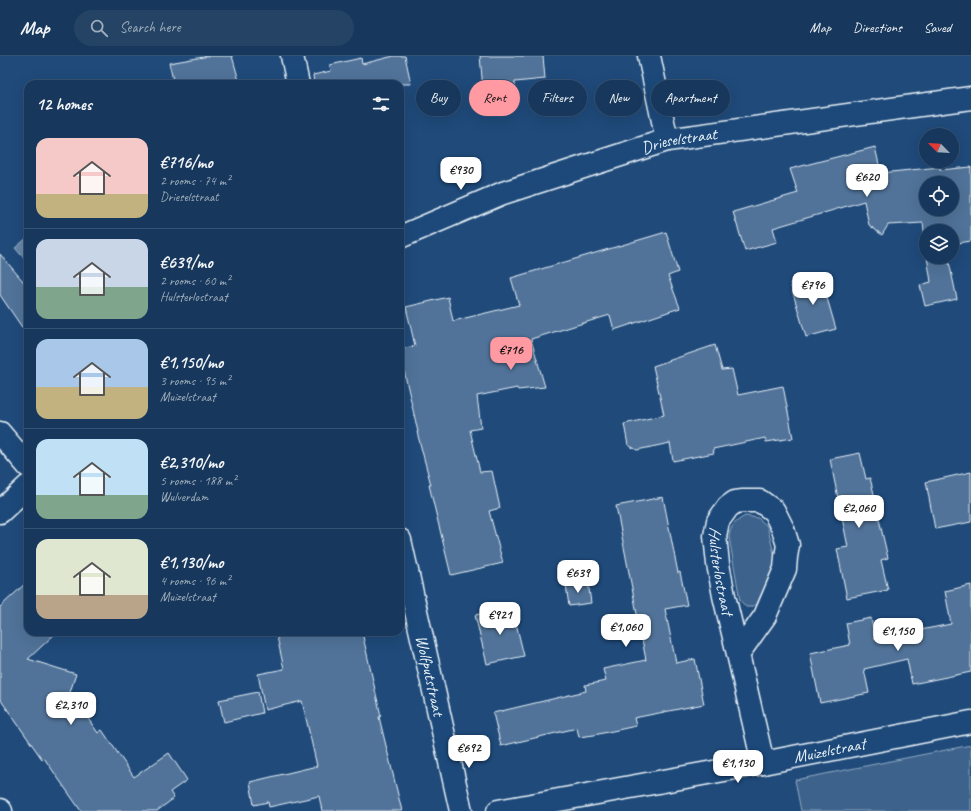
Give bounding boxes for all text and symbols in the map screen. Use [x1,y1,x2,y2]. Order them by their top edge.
search box [74,10,354,46]
text: Map [20,16,50,40]
icon: search [88,17,110,39]
text: Search here [120,18,181,37]
text: Map [810,19,831,36]
text: Directions [853,19,902,36]
text: Saved [924,19,951,36]
chip: Buy [416,80,461,116]
chip: Rent [469,80,520,116]
chip: Filters [528,80,587,116]
chip: New [595,80,643,116]
chip: Apartment [651,80,730,116]
icon: filters [370,93,392,115]
text: 12 homes [36,94,92,115]
street label: Drieselstraat [639,123,720,159]
north arrow [919,128,959,168]
map controls [919,128,959,264]
text: €716/mo [160,152,213,173]
icon: home [68,154,116,202]
pin: €930 [437,157,485,191]
text: €930 [449,162,473,178]
pin: €620 [843,164,891,198]
text: €620 [855,169,879,185]
text: 2 rooms · 74 m² [160,173,230,189]
button: locate [919,176,959,216]
text: Drieselstraat [160,189,219,205]
button: layers [919,224,959,264]
text: €639/mo [160,252,213,273]
icon: home [68,255,116,303]
pin: €796 [789,272,837,306]
text: 2 rooms · 60 m² [160,273,230,289]
text: €796 [801,277,825,293]
text: Hulsterlostraat [160,289,228,305]
pin: €716 [487,337,535,371]
text: €716 [499,342,523,358]
text: €1,150/mo [160,352,223,373]
icon: home [68,355,116,403]
text: 3 rooms · 95 m² [160,373,230,389]
text: Muizelstraat [160,389,216,405]
text: €2,310/mo [160,452,223,473]
icon: home [68,455,116,503]
text: 5 rooms · 188 m² [160,473,236,489]
text: Wulverdam [160,489,208,505]
pin: €2,060 [826,495,892,529]
text: €2,060 [843,500,875,516]
street label: Hulsterlostraat [703,526,739,620]
text: €1,130/mo [160,552,223,573]
icon: home [68,555,116,603]
pin: €639 [554,560,602,594]
text: €639 [566,565,590,581]
text: 4 rooms · 96 m² [160,573,230,589]
text: Muizelstraat [160,589,216,605]
pin: €921 [476,602,524,636]
text: €921 [488,607,512,623]
pin: €1,060 [593,614,659,648]
pin: €1,150 [865,618,931,652]
text: €1,060 [610,619,642,635]
text: €1,150 [882,623,914,639]
street label: Wolfputstraat [411,633,450,720]
pin: €2,310 [38,692,104,726]
text: €2,310 [55,697,87,713]
street label: Muizelstraat [792,733,870,768]
pin: €692 [445,735,493,769]
text: €692 [457,740,481,756]
pin: €1,130 [705,750,771,784]
text: €1,130 [722,755,754,771]

